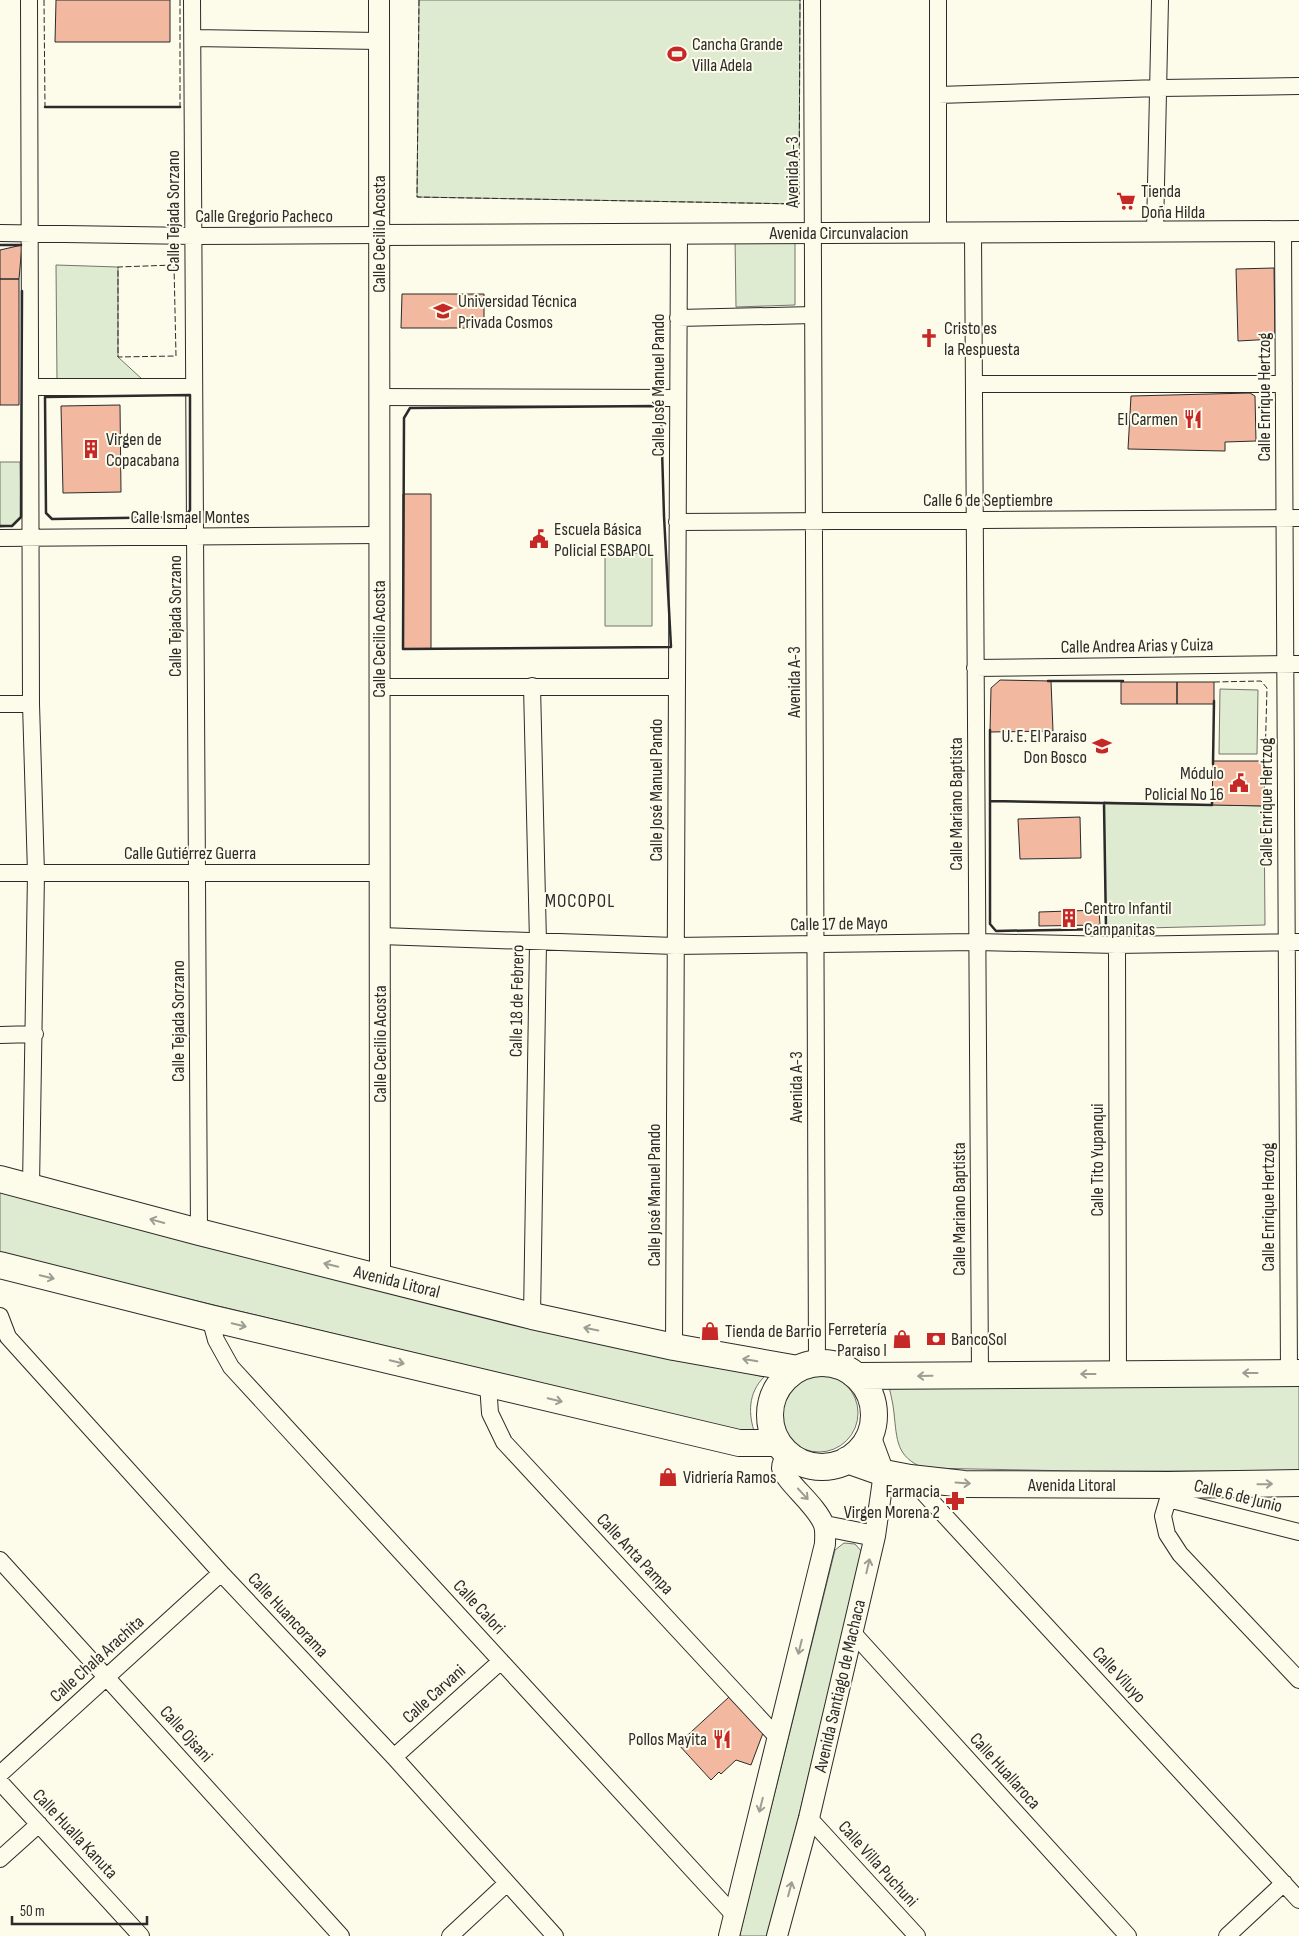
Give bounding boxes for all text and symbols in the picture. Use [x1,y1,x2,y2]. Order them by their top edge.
place label: Cancha Grande Villa Adela [692,34,783,76]
sports icon: Cancha Grande Villa Adela [666,43,688,65]
street label: Avenida A-3 [782,136,803,209]
street label: Calle Tejada Sorzano [163,150,184,272]
street label: Calle Cecilio Acosta [369,175,390,293]
place label: Tienda Doña Hilda [1141,181,1205,223]
supermarket icon: Tienda Doña Hilda [1115,190,1137,212]
street label: Calle Gregorio Pacheco [195,206,333,227]
street label: Avenida Circunvalacion [769,223,908,244]
place label: Universidad Técnica Privada Cosmos [458,291,577,333]
school or university icon: Universidad Técnica Privada Cosmos [432,300,454,322]
street label: Calle José Manuel Pando [648,313,669,457]
place label: Cristo es la Respuesta [944,318,1020,360]
church icon: Cristo es la Respuesta [918,327,940,349]
street label: Calle Enrique Hertzog [1254,332,1275,462]
restaurant icon: El Carmen [1182,408,1204,430]
place label: El Carmen [1117,409,1178,430]
place label: Virgen de Copacabana [106,429,179,471]
building icon: Virgen de Copacabana [80,438,102,460]
street label: Calle 6 de Septiembre [923,490,1053,511]
street label: Calle Ismael Montes [130,507,250,528]
place label: Escuela Básica Policial ESBAPOL [554,519,654,561]
public building icon: Escuela Básica Policial ESBAPOL [528,528,550,550]
street label: Calle Tejada Sorzano [165,555,186,677]
street label: Calle Cecilio Acosta [369,580,390,698]
street label: Calle Andrea Arias y Cuiza [1060,634,1214,658]
street label: Avenida A-3 [784,646,805,719]
street label: Calle José Manuel Pando [646,718,667,862]
place label: U. E. El Paraiso Don Bosco [1002,726,1087,768]
school or university icon: U. E. El Paraiso Don Bosco [1091,735,1113,757]
street label: Calle Mariano Baptista [946,737,967,871]
street label: Calle Enrique Hertzog [1256,737,1277,867]
place label: Módulo Policial No 16 [1144,763,1224,805]
public building icon: Módulo Policial No 16 [1228,772,1250,794]
street label: Calle Gutiérrez Guerra [124,843,256,864]
district label: MOCOPOL [545,890,615,913]
place label: Centro Infantil Campanitas [1084,898,1172,940]
building icon: Centro Infantil Campanitas [1058,907,1080,929]
street label: Calle 17 de Mayo [790,913,888,935]
street label: Calle 18 de Febrero [506,945,528,1057]
street label: Calle Tejada Sorzano [168,960,189,1082]
street label: Calle Cecilio Acosta [370,985,391,1103]
street label: Avenida A-3 [786,1051,807,1124]
street label: Calle Tito Yupanqui [1087,1103,1108,1217]
street label: Calle José Manuel Pando [644,1123,665,1267]
street label: Calle Mariano Baptista [949,1142,970,1276]
street label: Calle Enrique Hertzog [1258,1142,1279,1272]
one-way arrow [149,1216,165,1225]
one-way arrow [324,1260,340,1269]
street label: Avenida Litoral [351,1261,442,1303]
one-way arrow [39,1273,55,1282]
place label: Ferretería Paraiso I [828,1319,887,1361]
one-way arrow [230,1320,246,1330]
shop icon: Tienda de Barrio [699,1320,721,1342]
place label: Tienda de Barrio [725,1321,822,1342]
one-way arrow [584,1324,600,1333]
shop icon: Ferretería Paraiso I [891,1328,913,1350]
bank icon: BancoSol [925,1328,947,1350]
place label: BancoSol [951,1329,1007,1350]
one-way arrow [743,1355,759,1365]
one-way arrow [389,1358,405,1367]
one-way arrow [1243,1368,1259,1378]
one-way arrow [1080,1369,1096,1379]
one-way arrow [918,1371,934,1381]
one-way arrow [547,1396,563,1405]
shop icon: Vidriería Ramos [657,1466,679,1488]
place label: Vidriería Ramos [683,1467,777,1488]
street label: Avenida Litoral [1027,1475,1116,1496]
street label: Calle 6 de Junio [1192,1475,1284,1517]
one-way arrow [955,1479,971,1488]
one-way arrow [1257,1479,1273,1488]
place label: Farmacia Virgen Morena 2 [844,1481,940,1523]
one-way arrow [797,1488,809,1501]
pharmacy icon: Farmacia Virgen Morena 2 [944,1490,966,1512]
street label: Calle Anta Pampa [592,1509,678,1599]
one-way arrow [864,1559,873,1575]
street label: Calle Huancorama [243,1568,333,1662]
street label: Calle Calori [449,1575,509,1639]
street label: Avenida Santiago de Machaca [810,1598,870,1775]
street label: Calle Chala Arachita [46,1611,148,1707]
one-way arrow [795,1638,804,1654]
street label: Calle Viluyo [1088,1643,1150,1707]
street label: Calle Carvani [398,1660,470,1728]
street label: Calle Ojsani [155,1701,217,1767]
restaurant icon: Pollos Mayita [711,1728,733,1750]
street label: Calle Huallaroca [965,1728,1045,1814]
place label: Pollos Mayita [628,1729,707,1750]
street label: Calle Hualla Kanuta [28,1785,122,1883]
one-way arrow [756,1796,765,1812]
street label: Calle Villa Puchuni [834,1817,922,1911]
one-way arrow [785,1881,795,1897]
scale bar [12,1894,148,1926]
text: 50 m [20,1902,45,1921]

